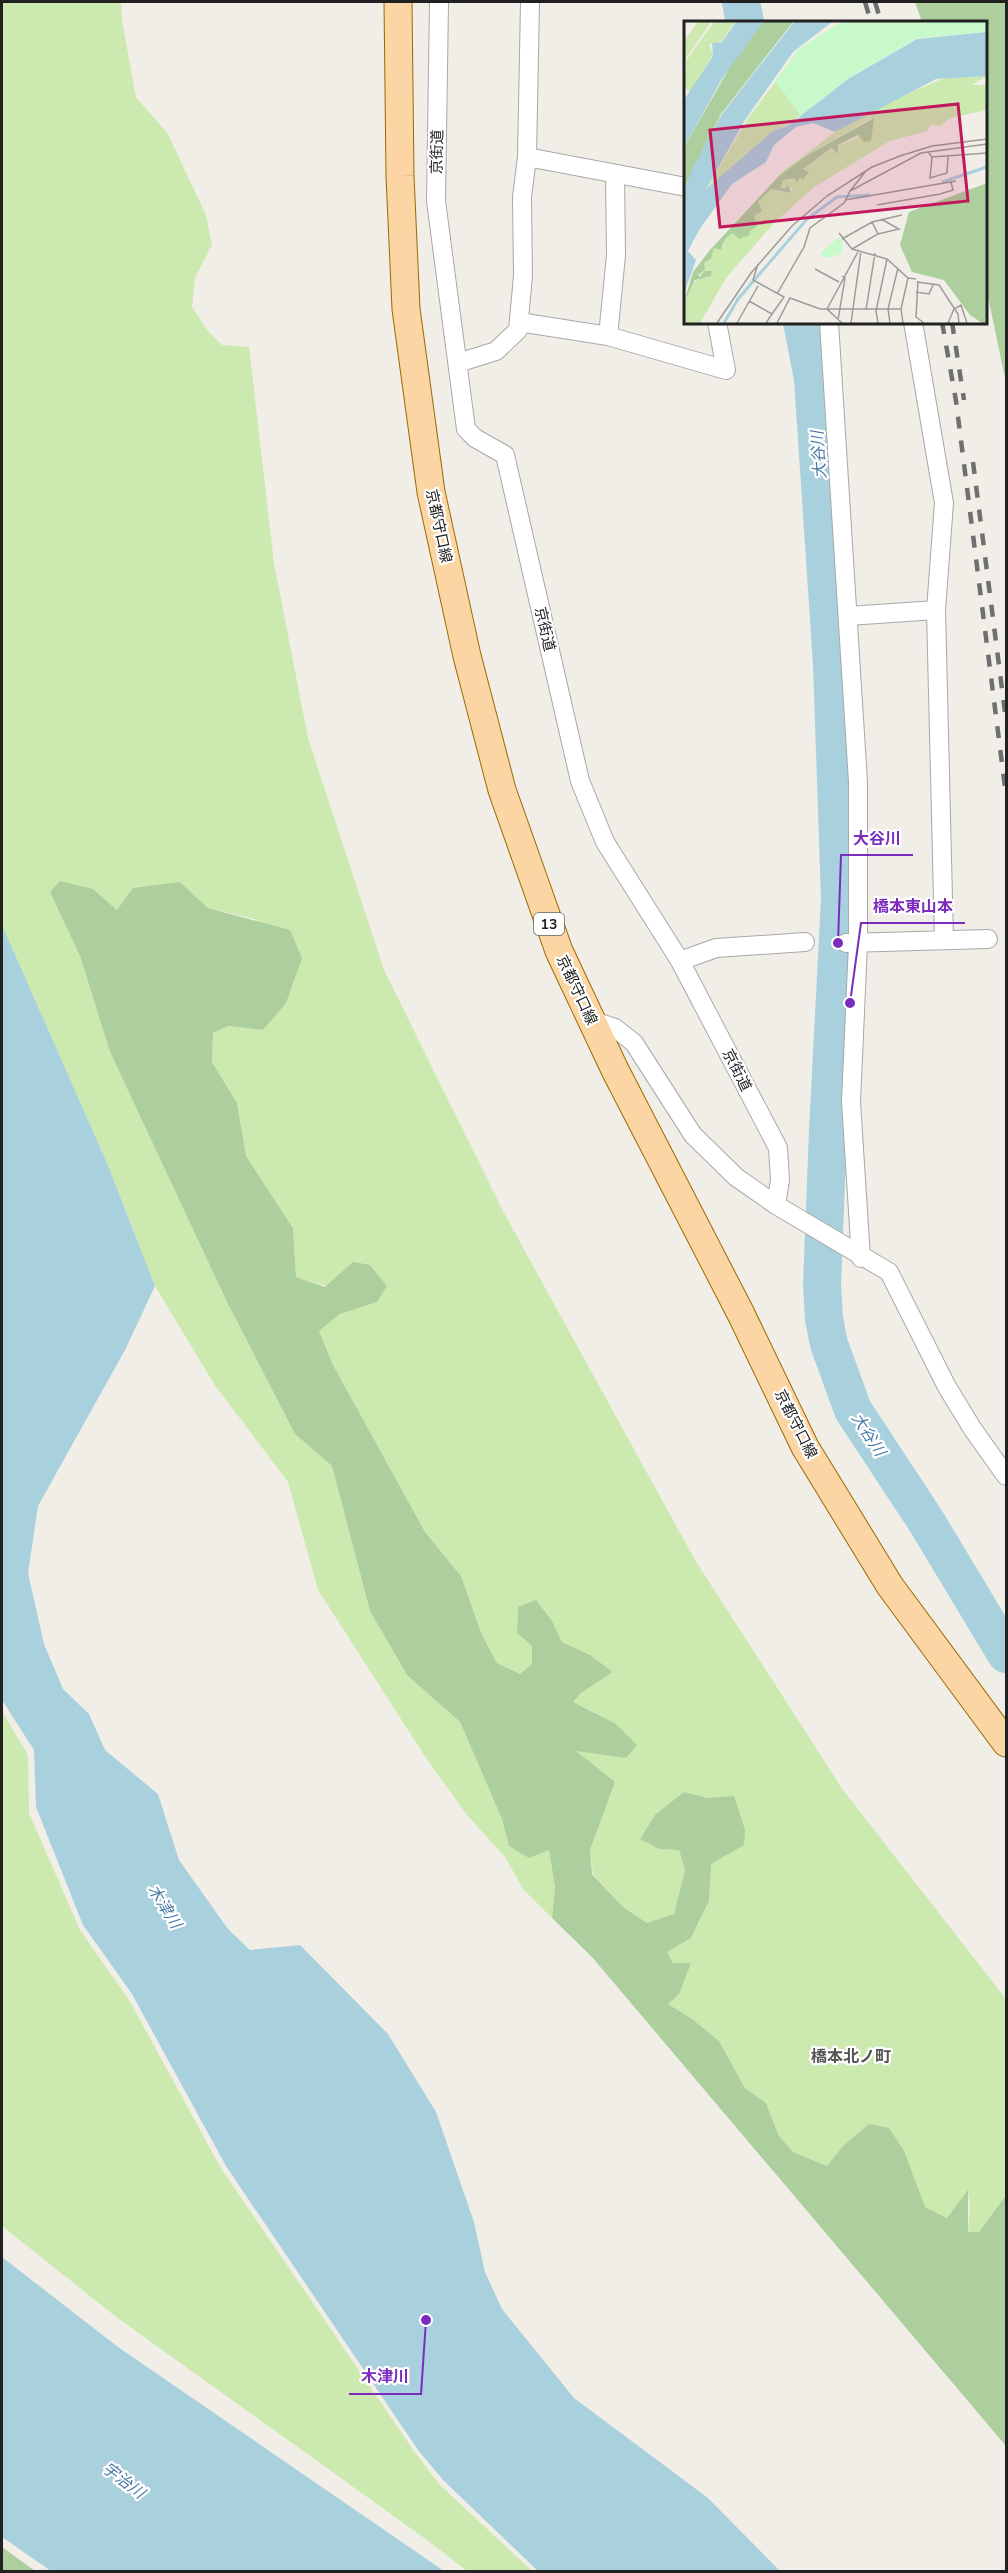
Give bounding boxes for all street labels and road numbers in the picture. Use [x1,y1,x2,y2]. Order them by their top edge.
street label: 京街道 [427,129,447,175]
street label: 京都守口線 [421,487,457,565]
street label: 京街道 [530,605,560,653]
road number: 13 [534,913,564,935]
street label: 京都守口線 [552,952,602,1028]
street label: 京街道 [718,1045,756,1095]
street label: 京都守口線 [770,1386,822,1462]

